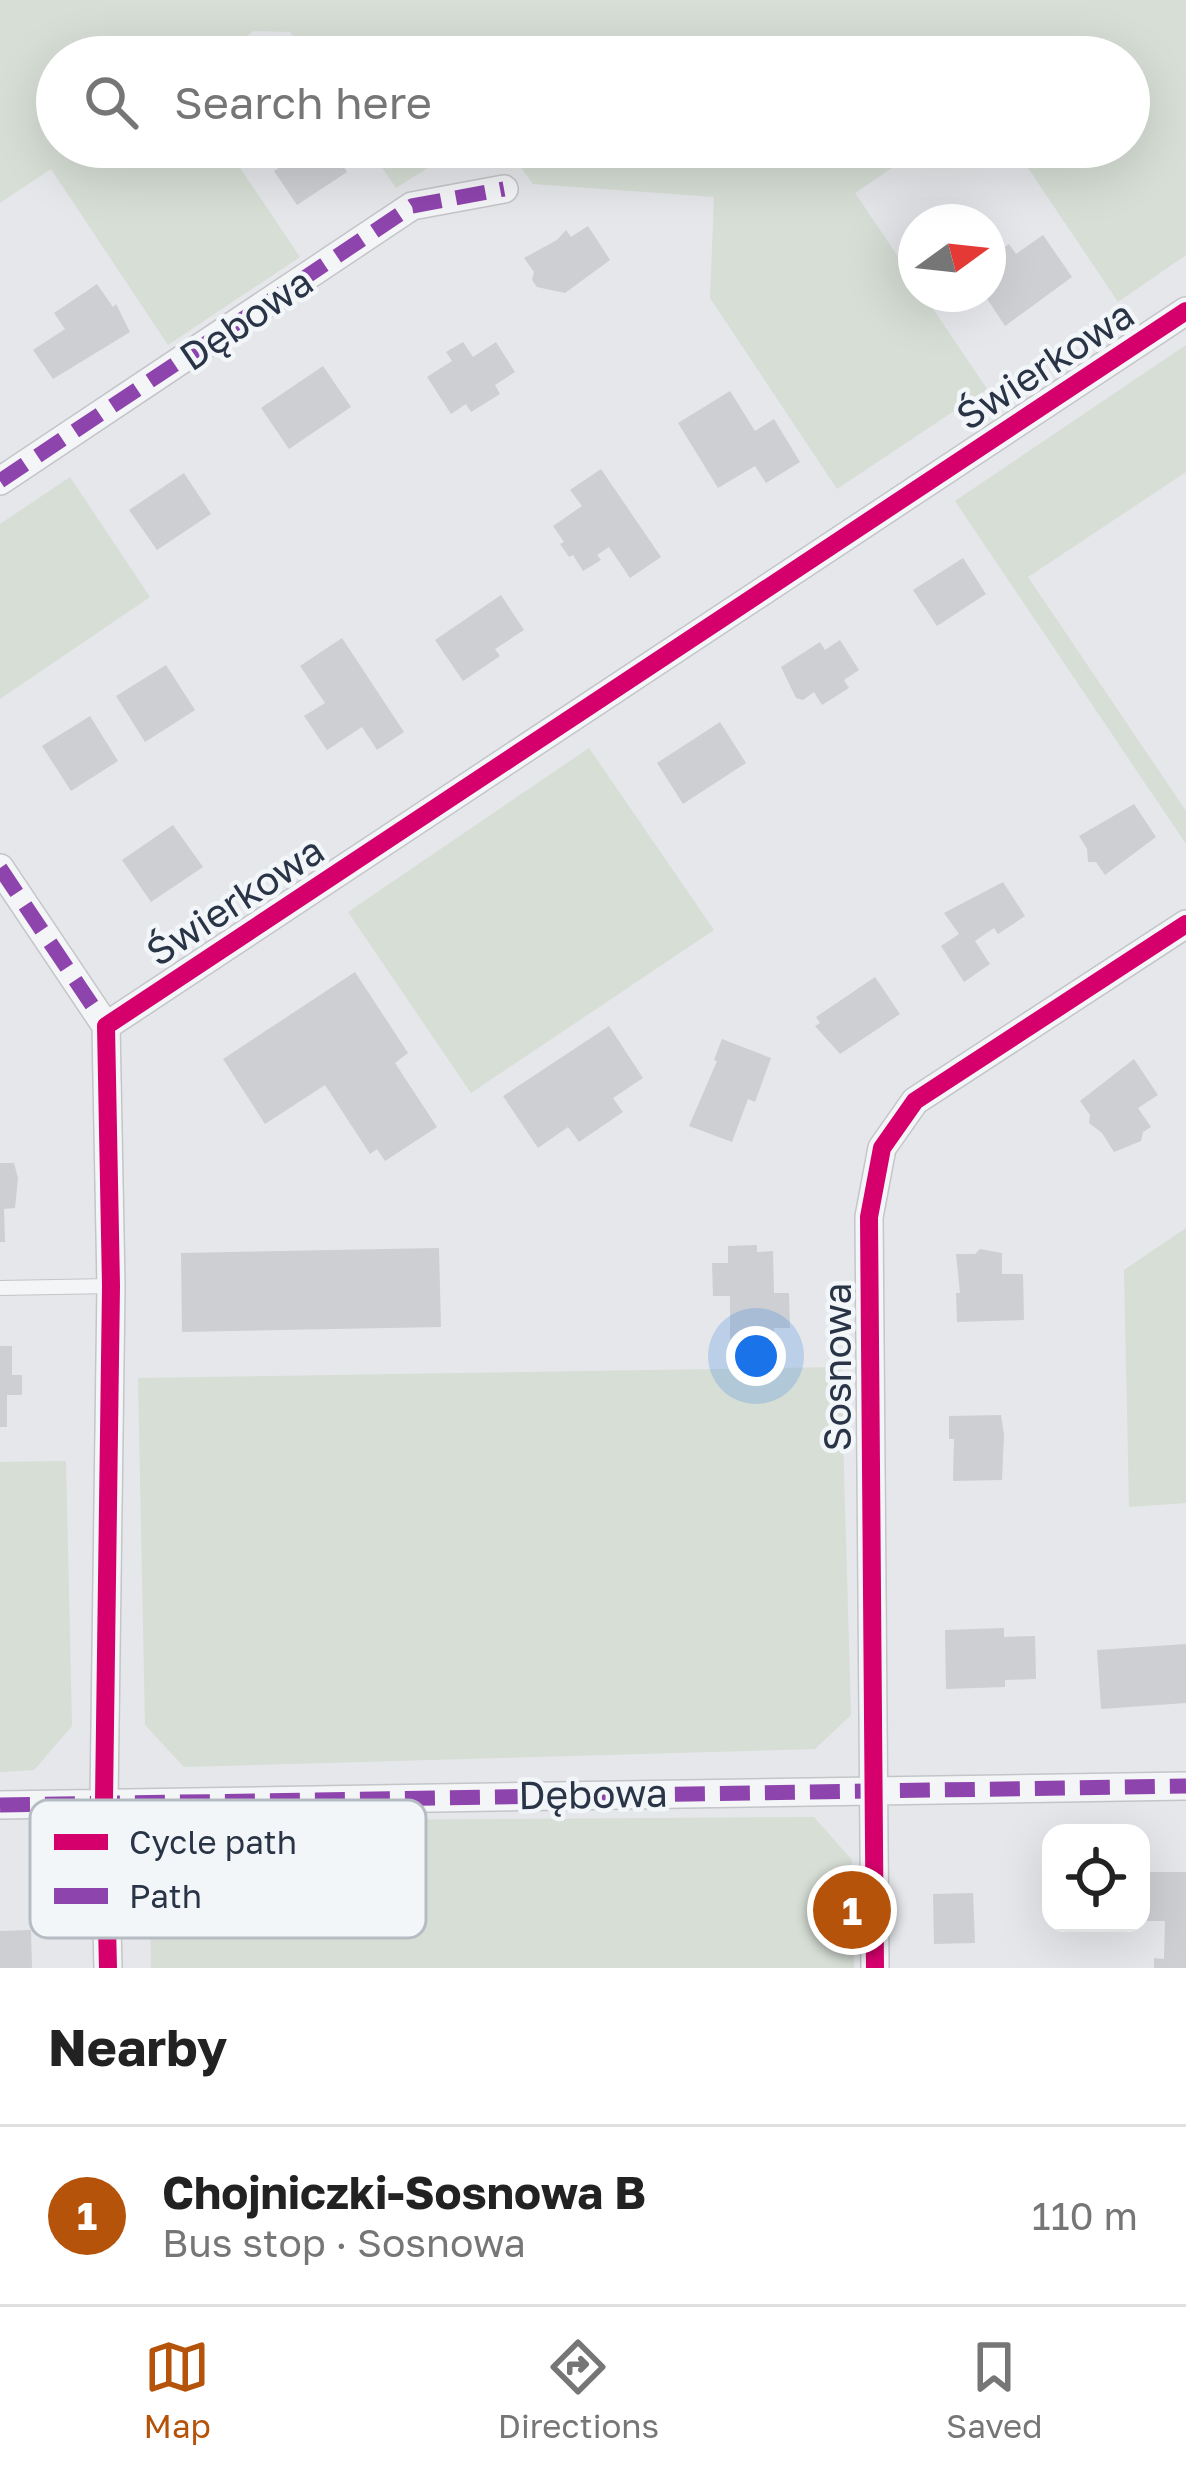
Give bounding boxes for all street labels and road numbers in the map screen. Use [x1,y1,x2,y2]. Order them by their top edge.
street label: Dębowa [170,257,321,380]
street label: Świerkowa [947,290,1142,439]
street label: Świerkowa [137,826,332,975]
street label: Sosnowa [813,1283,860,1451]
street label: Dębowa [518,1769,668,1818]

